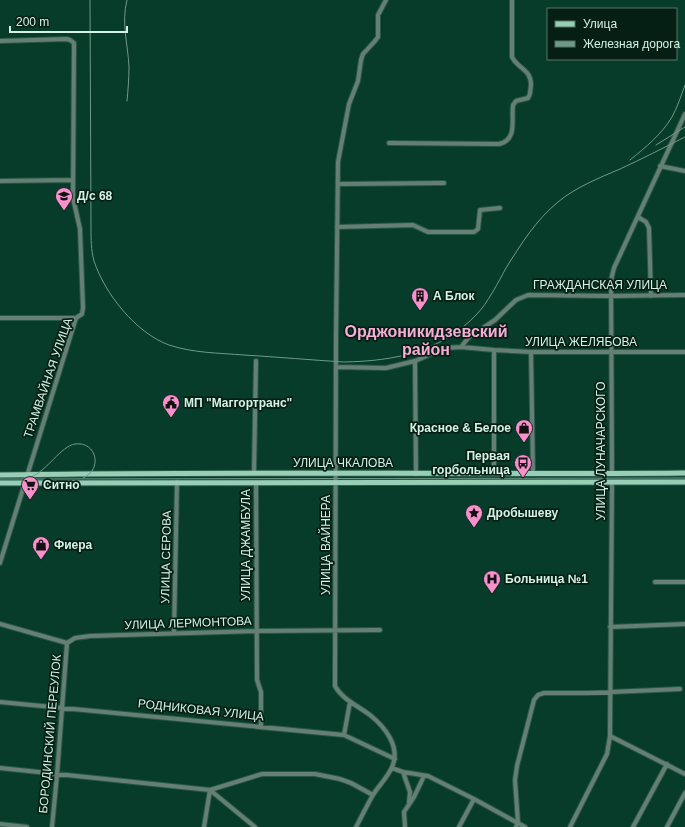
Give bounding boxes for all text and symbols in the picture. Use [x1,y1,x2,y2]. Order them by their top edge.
scale bar [10,8,127,34]
legend [547,8,677,60]
text: 200 m [16,15,49,29]
text: Улица [583,17,617,31]
text: Железная дорога [583,37,680,51]
school or university icon: Д/с 68 [54,186,74,211]
place label: Д/с 68 [77,189,113,203]
street label: ГРАЖДАНСКАЯ УЛИЦА [533,278,667,292]
building icon: А Блок [410,286,430,311]
place label: А Блок [433,289,475,303]
street label: ТРАМВАЙНАЯ УЛИЦА [20,316,75,440]
district label: Орджоникидзевский район [344,323,508,358]
street label: УЛИЦА ЖЕЛЯБОВА [525,335,637,349]
street label: УЛИЦА ЛУНАЧАРСКОГО [594,381,608,521]
public building icon: МП "Маггортранс" [161,393,181,418]
place label: МП "Маггортранс" [184,396,292,410]
shop icon: Красное & Белое [514,418,534,443]
place label: Красное & Белое [410,421,511,435]
place label: Первая горбольница [432,449,510,477]
bus stop icon: Первая горбольница [513,453,533,478]
street label: УЛИЦА ЧКАЛОВА [293,456,393,470]
supermarket icon: Ситно [20,475,40,500]
place label: Ситно [43,478,80,492]
street label: УЛИЦА ДЖАМБУЛА [239,489,253,601]
street label: УЛИЦА ВАЙНЕРА [318,495,333,595]
place icon: Дробышеву [464,503,484,528]
place label: Дробышеву [487,506,559,520]
street label: УЛИЦА СЕРОВА [158,510,174,604]
shop icon: Фиера [31,535,51,560]
place label: Фиера [54,538,93,552]
hospital icon: Больница №1 [482,569,502,594]
place label: Больница №1 [505,572,588,586]
street label: УЛИЦА ЛЕРМОНТОВА [124,614,252,632]
street label: БОРОДИНСКИЙ ПЕРЕУЛОК [35,654,64,814]
street label: РОДНИКОВАЯ УЛИЦА [137,696,265,724]

